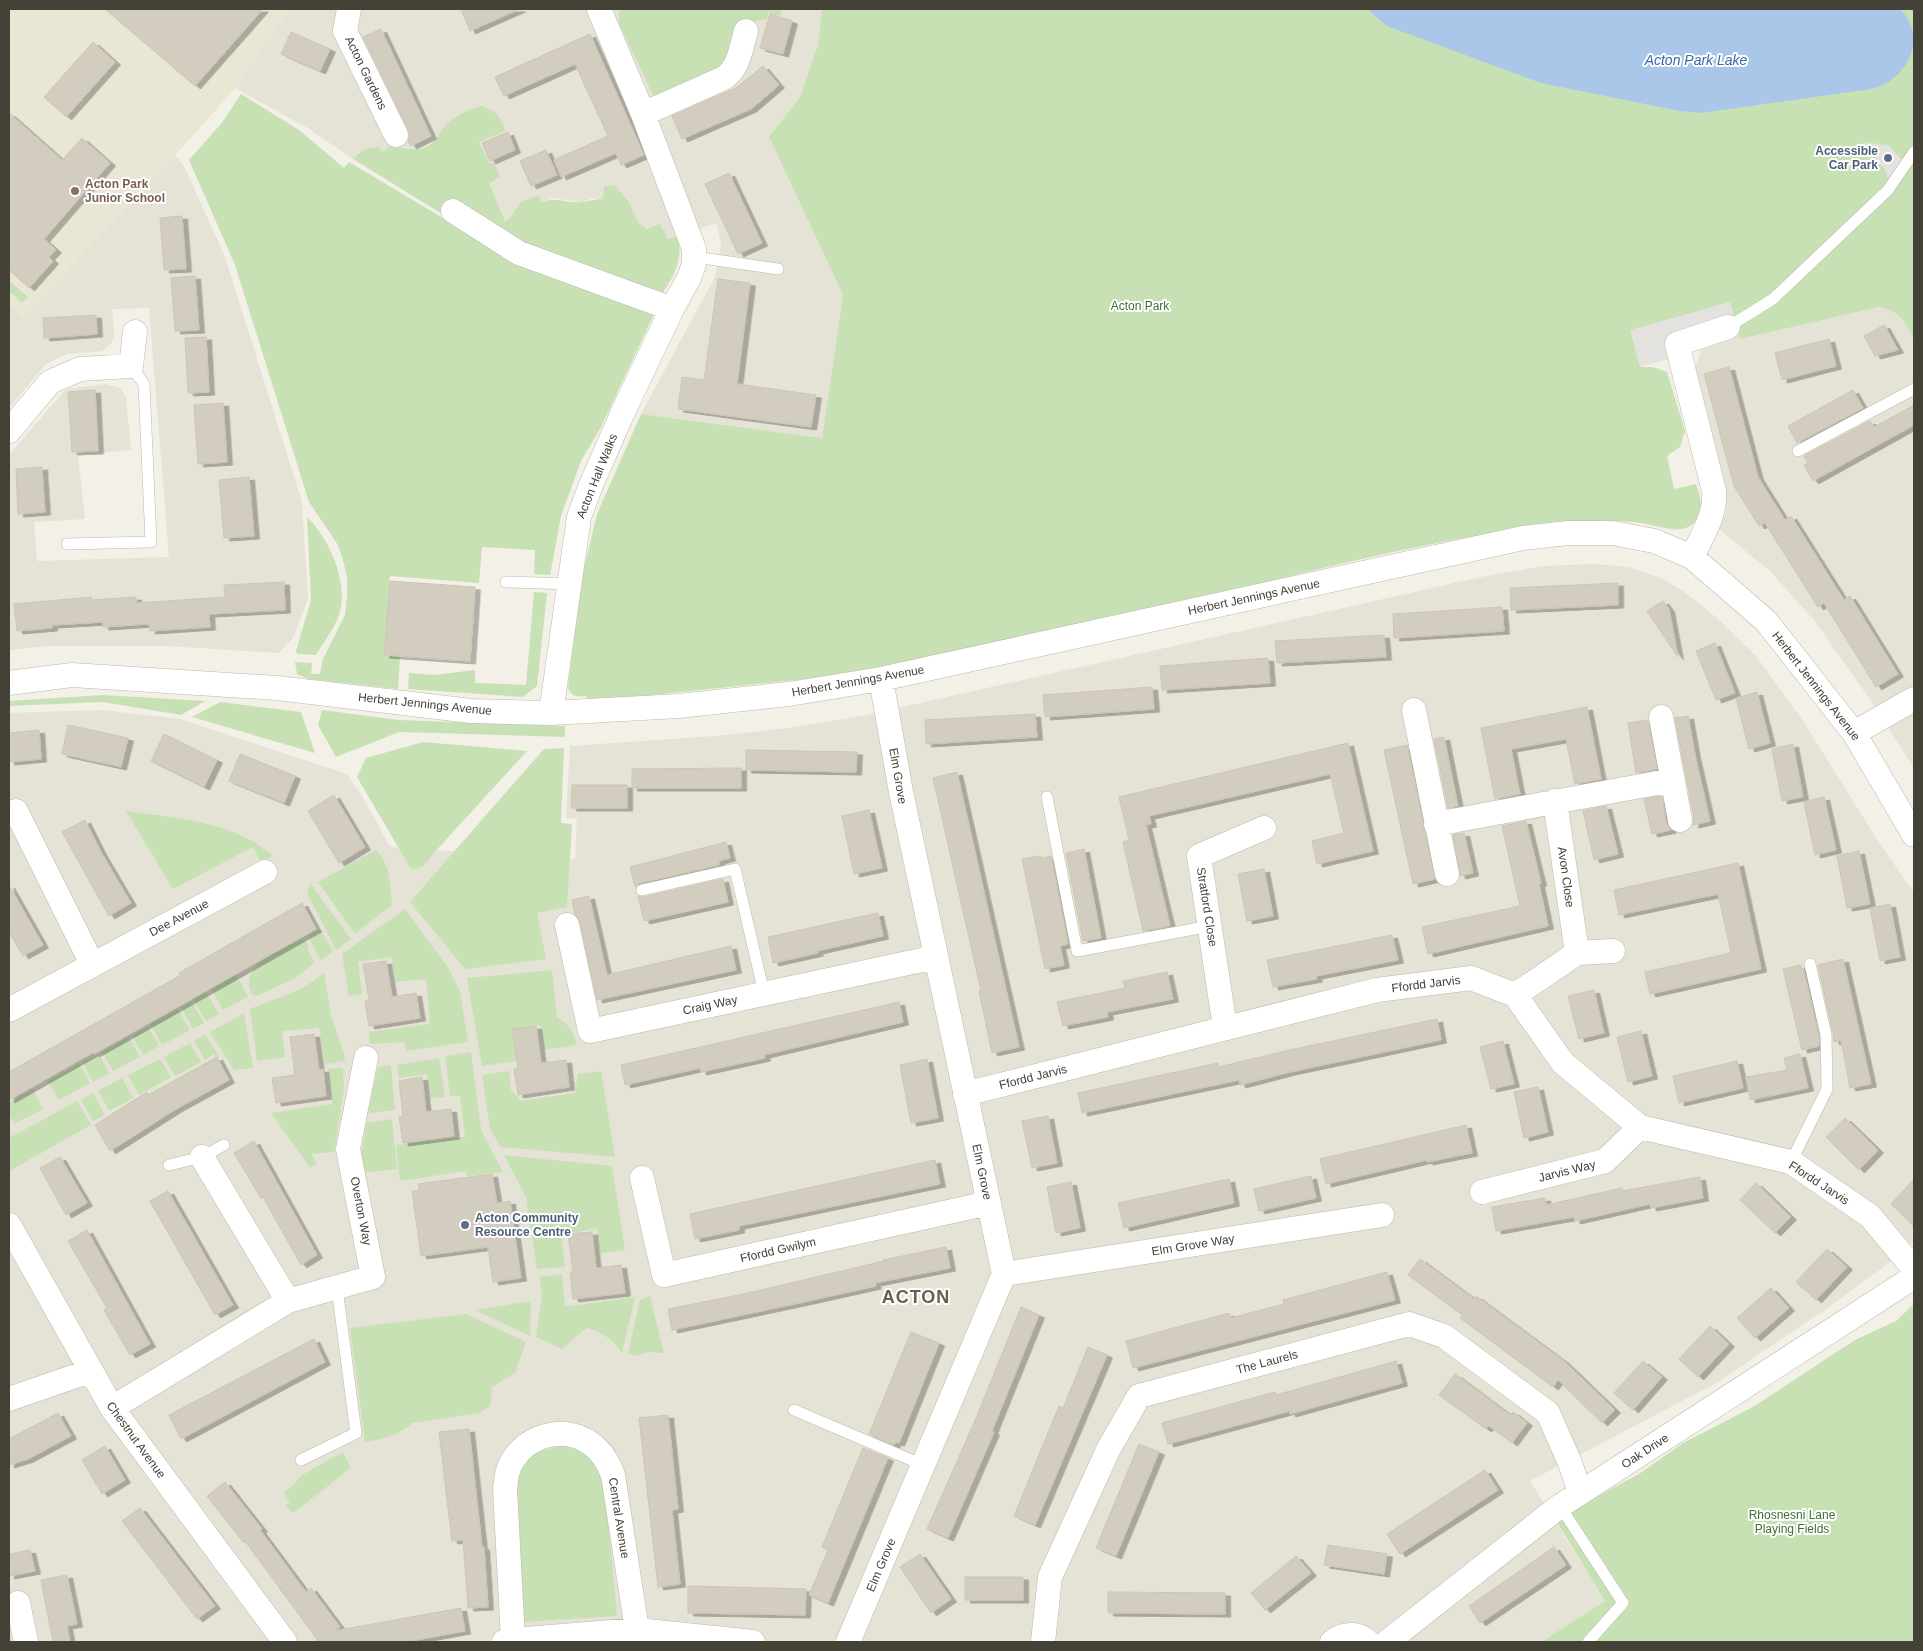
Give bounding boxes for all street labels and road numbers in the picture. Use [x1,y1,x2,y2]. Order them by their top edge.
street label: Acton Gardens [342,34,390,112]
street label: Acton Hall Walks [574,432,620,520]
street label: Herbert Jennings Avenue [1187,576,1322,618]
street label: Herbert Jennings Avenue [1769,629,1863,744]
street label: Herbert Jennings Avenue [791,662,926,700]
street label: Herbert Jennings Avenue [357,690,493,718]
street label: Elm Grove [886,747,910,805]
street label: Avon Close [1555,846,1577,909]
street label: Stratford Close [1194,866,1220,948]
street label: Dee Avenue [147,896,211,939]
street label: Ffordd Jarvis [1391,973,1461,995]
street label: Craig Way [681,992,739,1018]
street label: Ffordd Jarvis [998,1062,1068,1092]
street label: Elm Grove [969,1143,995,1201]
street label: Jarvis Way [1537,1157,1597,1185]
street label: Ffordd Jarvis [1786,1158,1852,1208]
street label: Overton Way [347,1176,375,1246]
street label: Elm Grove Way [1151,1232,1235,1258]
street label: Ffordd Gwilym [739,1234,817,1266]
street label: The Laurels [1235,1347,1299,1377]
street label: Chestnut Avenue [104,1399,169,1481]
street label: Oak Drive [1619,1430,1671,1471]
street label: Central Avenue [606,1476,632,1560]
street label: Elm Grove [863,1536,899,1594]

